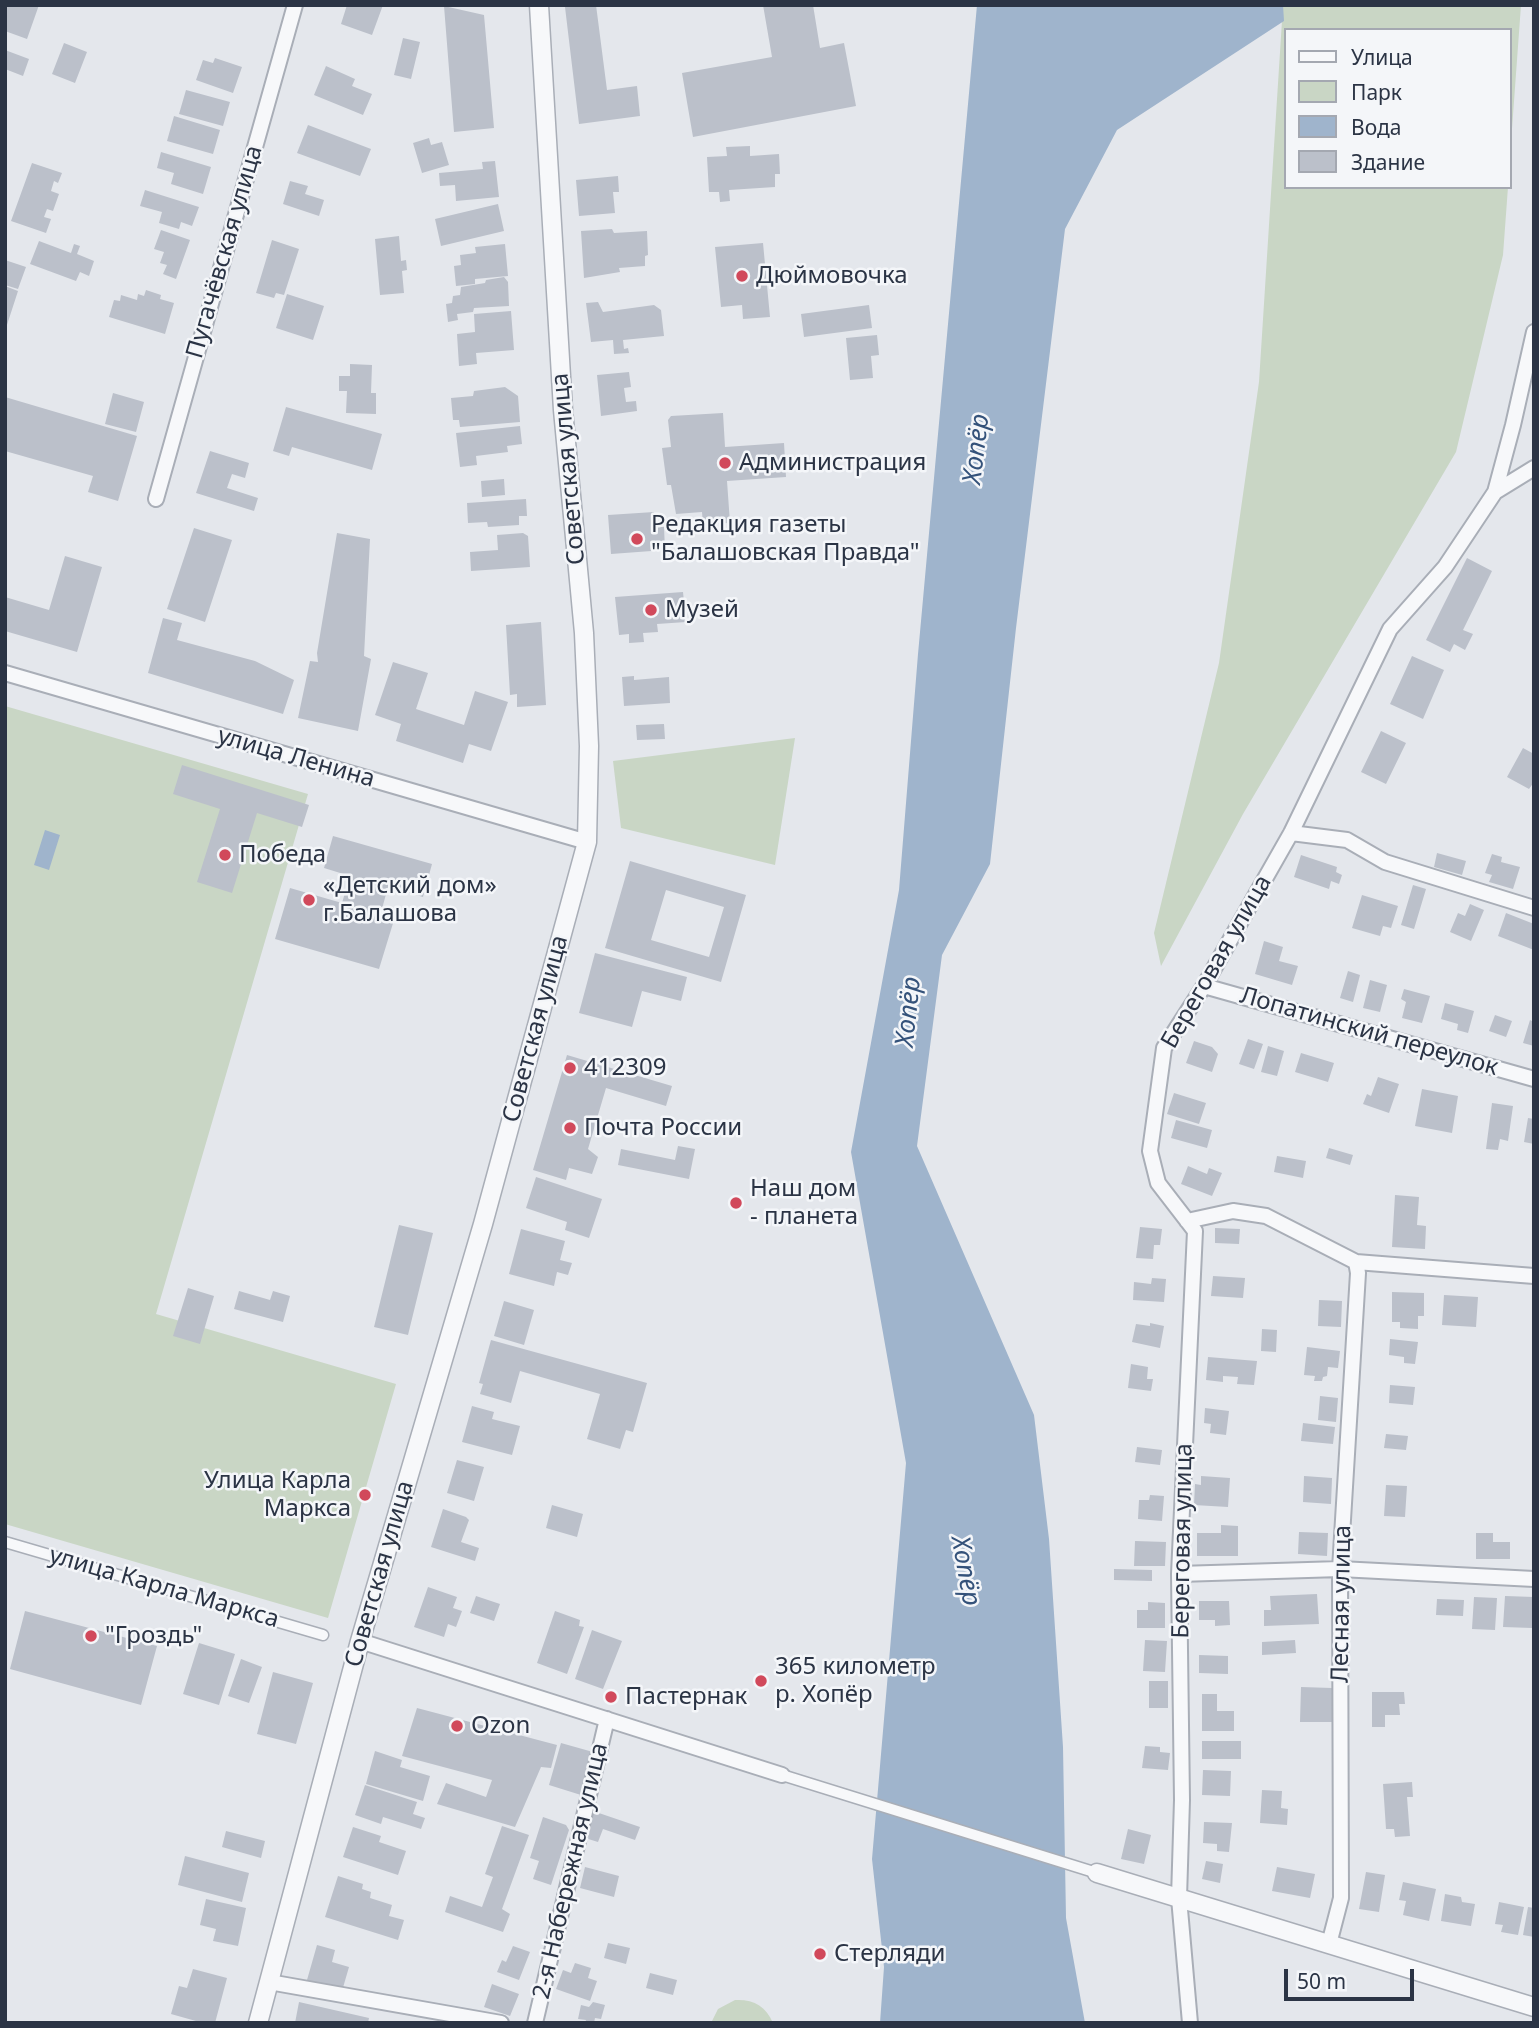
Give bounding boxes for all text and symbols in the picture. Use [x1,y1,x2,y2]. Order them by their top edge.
legend [1284,28,1511,189]
text: Улица [1351,43,1413,71]
text: Парк [1351,78,1402,106]
text: Вода [1351,113,1401,141]
street label: Пугачёвская улица [181,142,269,362]
text: Здание [1351,148,1425,176]
place label: Дюймовочка [756,262,908,290]
marker: Дюймовочка [734,268,750,284]
street label: Советская улица [546,372,592,566]
water label: Хопёр [957,412,997,486]
place label: Администрация [739,449,926,477]
marker: Администрация [717,455,733,471]
place label: Редакция газеты "Балашовская Правда" [651,511,920,567]
marker: Редакция газеты "Балашовская Правда" [629,531,645,547]
place label: Музей [665,596,739,624]
marker: Музей [643,602,659,618]
street label: улица Ленина [214,722,378,794]
place label: Победа [239,841,326,869]
marker: Победа [217,847,233,863]
street label: Береговая улица [1156,870,1278,1054]
place label: «Детский дом» г.Балашова [323,872,497,928]
marker: «Детский дом» г.Балашова [301,892,317,908]
street label: Советская улица [497,932,575,1126]
water label: Хопёр [890,975,928,1049]
street label: Лопатинский переулок [1237,981,1501,1083]
place label: 412309 [584,1054,666,1082]
marker: 412309 [562,1060,578,1076]
place label: Почта России [584,1114,742,1142]
marker: Почта России [562,1120,578,1136]
place label: Наш дом - планета [750,1175,858,1231]
marker: Наш дом - планета [728,1195,744,1211]
street label: Береговая улица [1167,1443,1199,1639]
place label: Улица Карла Маркса [204,1467,351,1523]
street label: Советская улица [340,1477,420,1671]
marker: Улица Карла Маркса [357,1487,373,1503]
street label: Лесная улица [1326,1525,1358,1683]
water label: Хопёр [944,1534,986,1608]
street label: улица Карла Маркса [46,1541,282,1635]
place label: "Гроздь" [105,1622,202,1650]
marker: "Гроздь" [83,1628,99,1644]
place label: 365 километр р. Хопёр [775,1653,936,1709]
marker: 365 километр р. Хопёр [753,1673,769,1689]
place label: Пастернак [625,1683,747,1711]
marker: Пастернак [603,1689,619,1705]
place label: Ozon [471,1712,530,1740]
marker: Ozon [449,1718,465,1734]
street label: 2-я Набережная улица [527,1740,615,2002]
place label: Стерляди [834,1940,946,1968]
marker: Стерляди [812,1946,828,1962]
scale bar [1287,1954,1416,1998]
text: 50 m [1297,1967,1346,1995]

